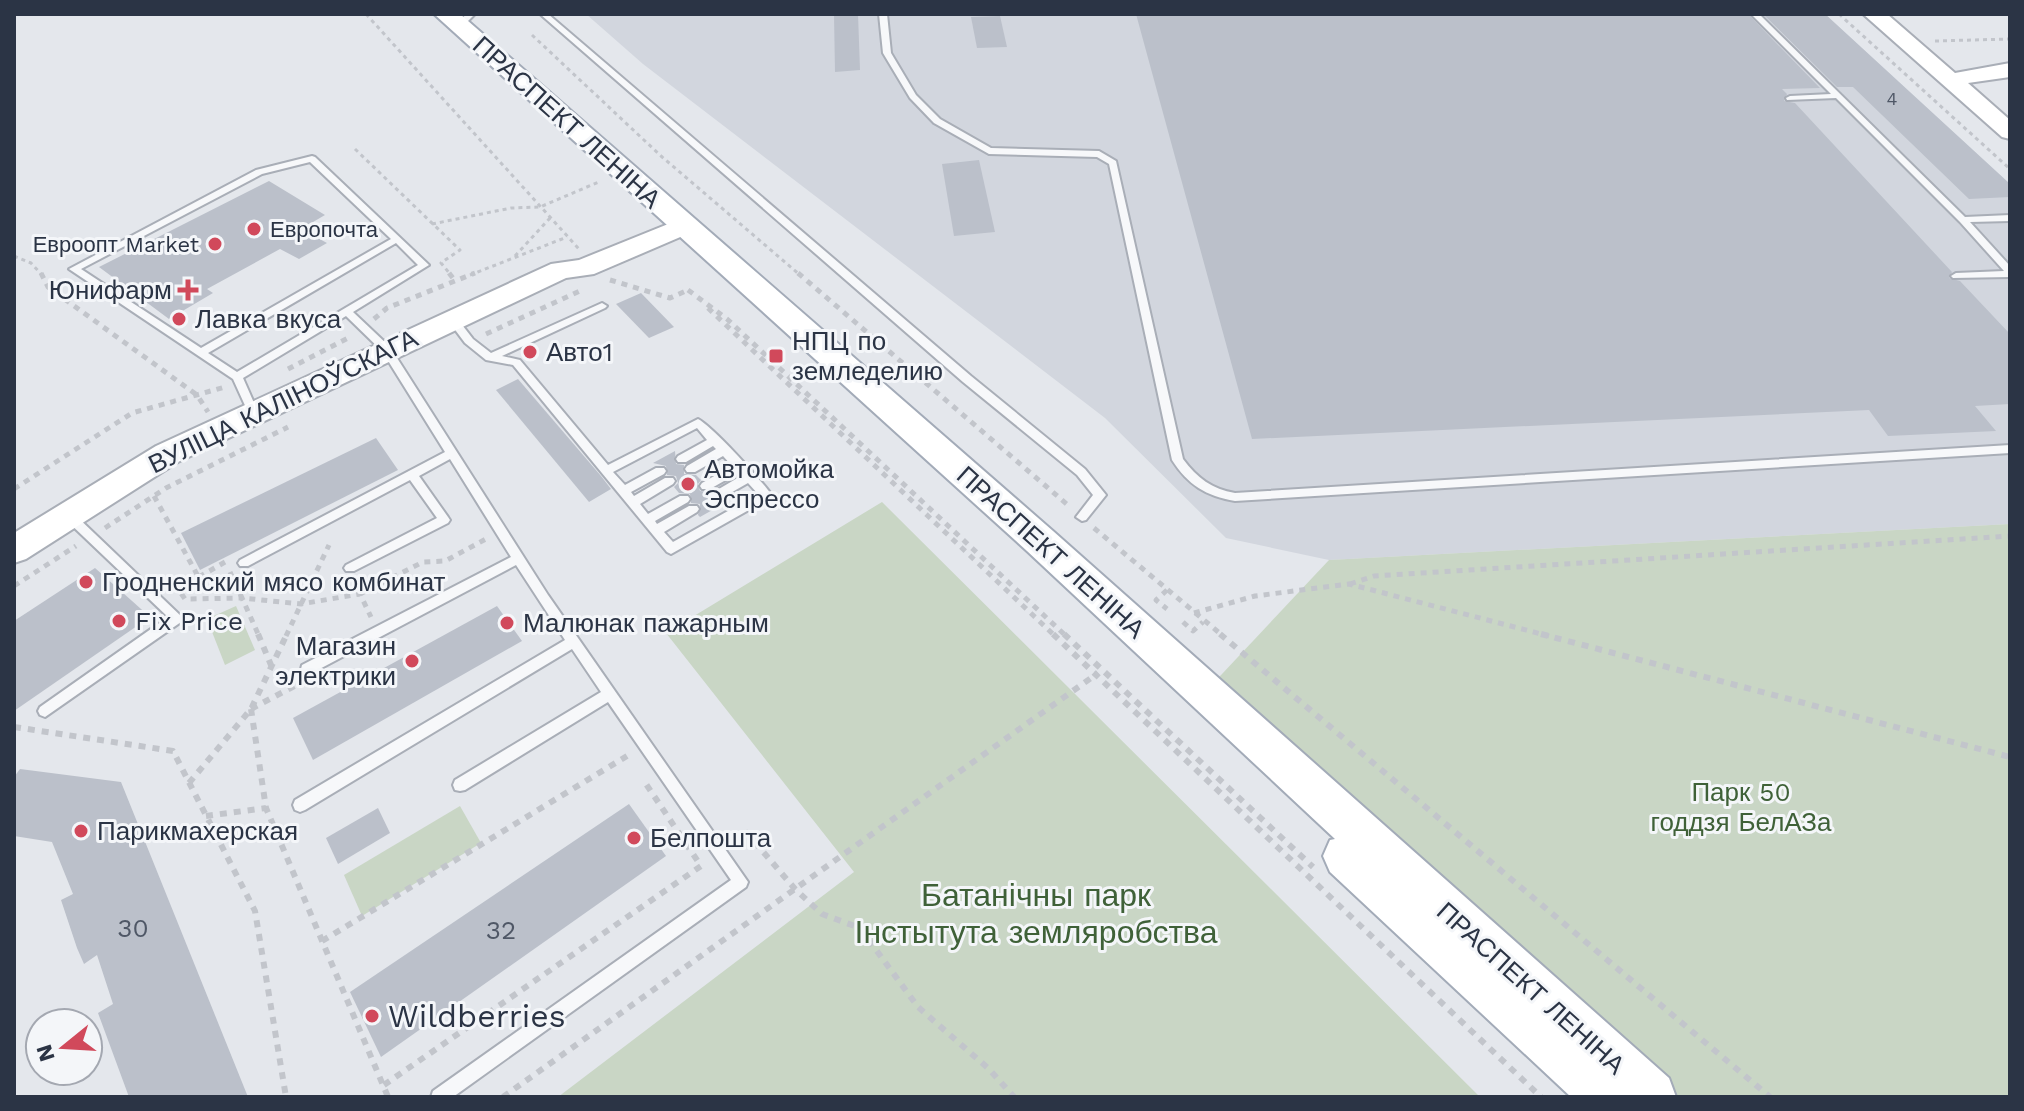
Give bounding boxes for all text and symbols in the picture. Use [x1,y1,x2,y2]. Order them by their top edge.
street label: ПРАСПЕКТ ЛЕНІНА [467,30,668,215]
house number: 4 [1887,88,1898,109]
place label: Европочта [270,217,379,242]
marker: Европочта [245,220,263,238]
place label: Евроопт Market [33,232,199,257]
marker: Евроопт Market [206,235,224,253]
place label: Юнифарм [49,275,172,305]
marker: Юнифарм [179,281,197,299]
place label: Лавка вкуса [195,304,342,334]
marker: Лавка вкуса [170,310,188,328]
street label: ВУЛІЦА КАЛІНОЎСКАГА [144,322,423,479]
place label: НПЦ по земледелию [792,326,943,386]
place label: Авто1 [546,337,613,367]
marker: Авто1 [521,343,539,361]
marker: НПЦ по земледелию [767,347,785,365]
place label: Автомойка Эспрессо [704,454,834,514]
street label: ПРАСПЕКТ ЛЕНІНА [951,460,1152,645]
marker: Автомойка Эспрессо [679,475,697,493]
place label: Гродненский мясо комбинат [102,567,446,597]
marker: Гродненский мясо комбинат [77,573,95,591]
place label: Fix Price [135,606,243,636]
place label: Малюнак пажарным [523,608,769,638]
marker: Fix Price [110,612,128,630]
marker: Малюнак пажарным [498,614,516,632]
place label: Магазин электрики [275,631,396,691]
marker: Магазин электрики [403,652,421,670]
park label: Парк 50 годдзя БелАЗа [1650,777,1832,837]
place label: Парикмахерская [97,816,298,846]
marker: Парикмахерская [72,822,90,840]
place label: Белпошта [650,823,772,853]
marker: Белпошта [625,829,643,847]
park label: Батанічны парк Інстытута земляробства [854,876,1218,951]
street label: ПРАСПЕКТ ЛЕНІНА [1431,896,1632,1081]
house number: 30 [117,913,149,943]
house number: 32 [486,915,516,945]
place label: Wildberries [388,997,566,1035]
north arrow [24,1007,104,1087]
marker: Wildberries [363,1007,381,1025]
text: N [31,1041,60,1065]

